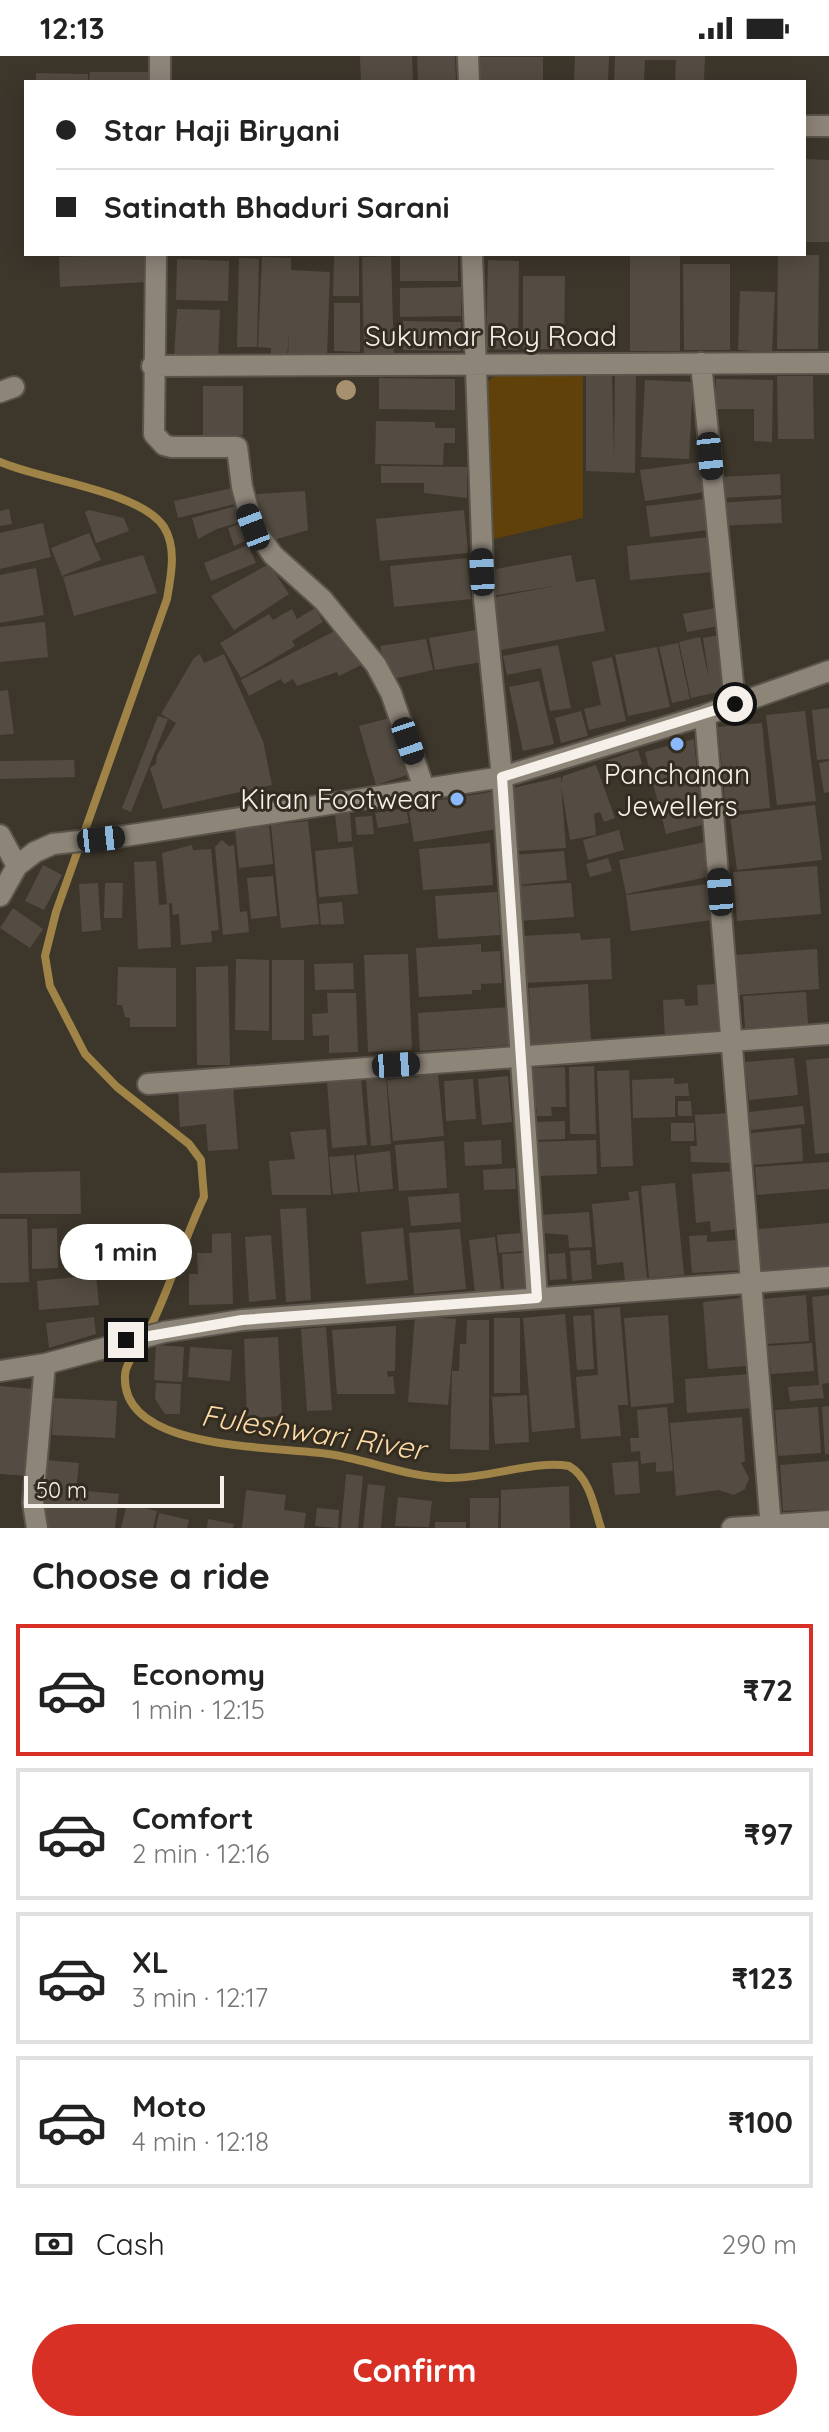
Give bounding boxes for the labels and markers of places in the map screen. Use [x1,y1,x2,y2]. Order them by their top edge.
marker: Panchanan Jewellers [668,735,686,753]
place label: Panchanan Jewellers [604,756,750,823]
place label: Kiran Footwear [240,781,441,816]
marker: Kiran Footwear [448,790,466,808]

